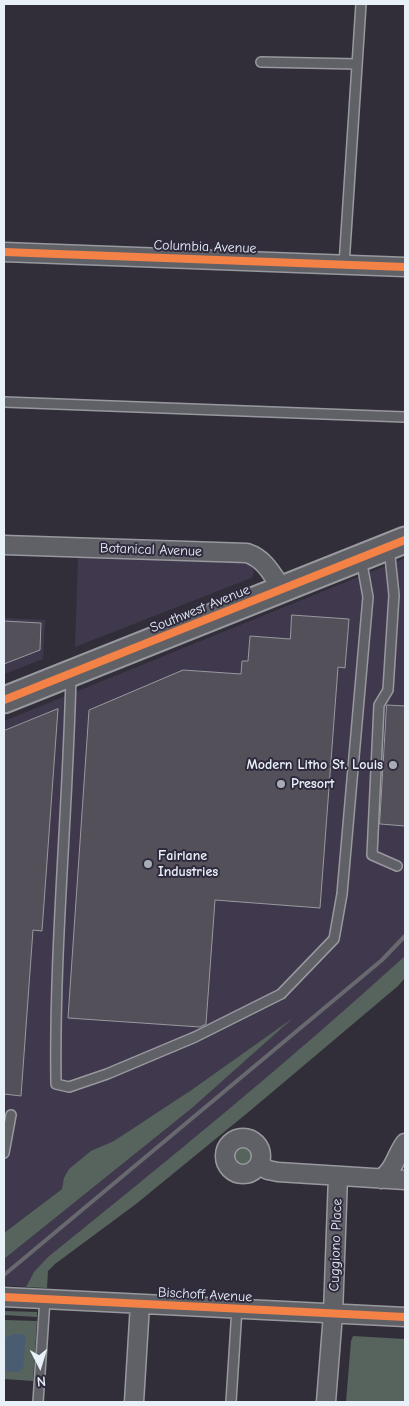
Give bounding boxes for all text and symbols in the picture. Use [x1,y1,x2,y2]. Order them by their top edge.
street label: Columbia Avenue [153,237,257,257]
street label: Botanical Avenue [100,540,202,560]
street label: Southwest Avenue [148,581,252,637]
place label: Modern Litho St. Louis [247,757,383,773]
marker: Modern Litho St. Louis [387,759,399,771]
place label: Presort [291,776,334,792]
marker: Presort [275,778,287,790]
place label: Fairlane Industries [158,848,218,880]
marker: Fairlane Industries [142,858,154,870]
street label: Cuggiono Place [326,1198,346,1292]
street label: Bischoff Avenue [157,1284,253,1306]
north arrow [15,1341,65,1391]
text: N [36,1373,47,1390]

